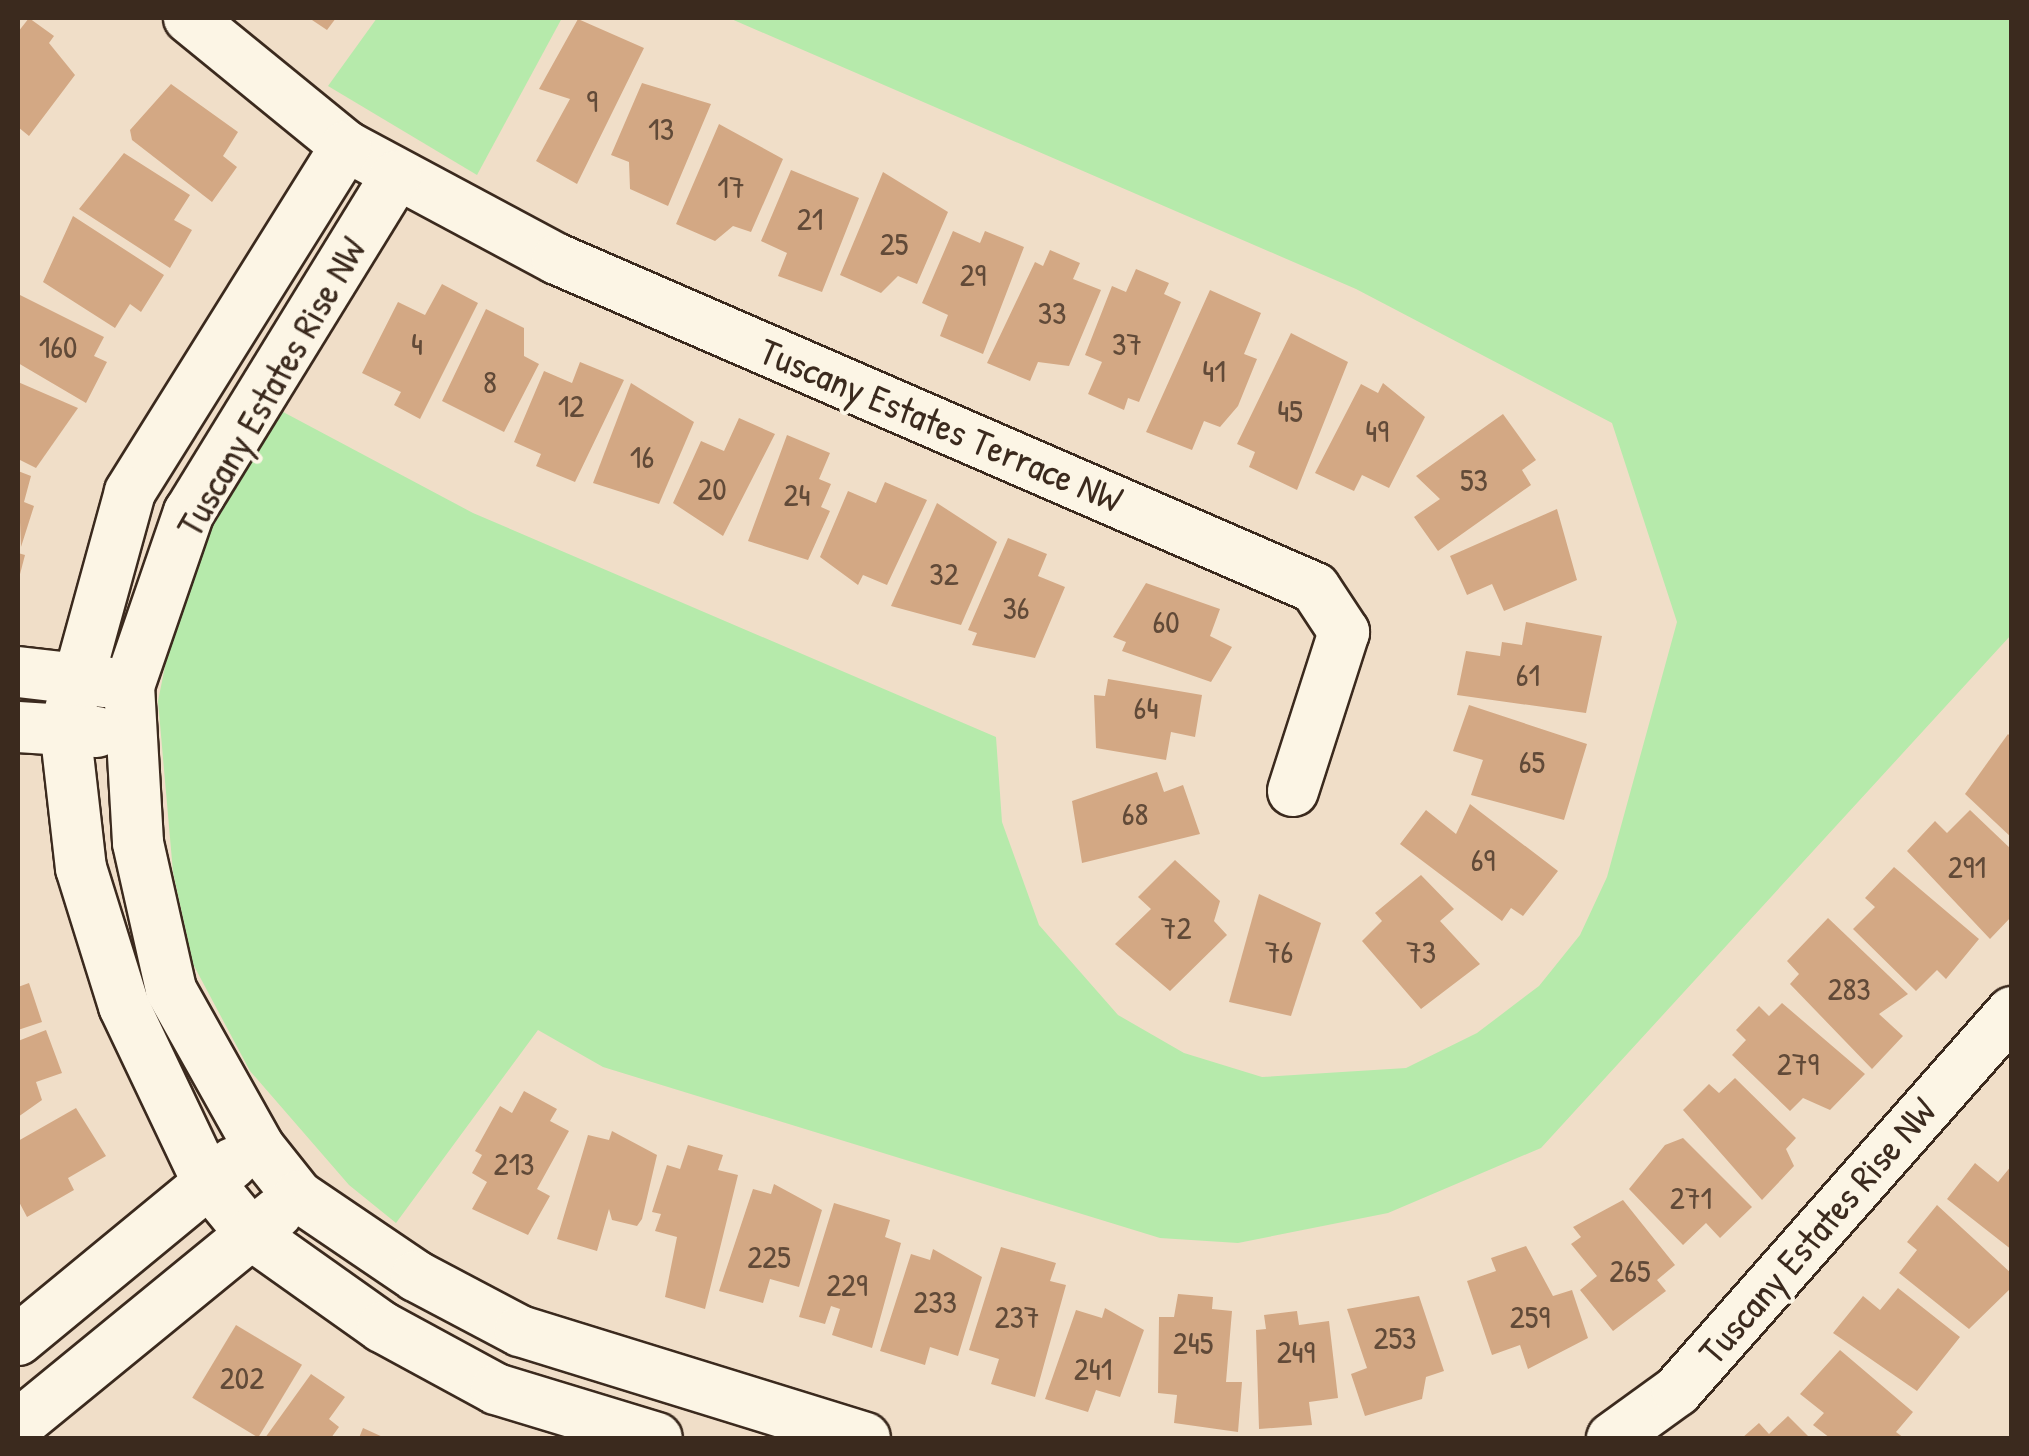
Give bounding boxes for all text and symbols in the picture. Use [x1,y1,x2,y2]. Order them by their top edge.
house number: 9 [586,82,598,120]
house number: 13 [648,110,674,148]
house number: 17 [717,168,745,206]
house number: 21 [797,200,823,238]
house number: 25 [880,225,908,263]
street label: Tuscany Estates Rise NW [167,229,375,545]
house number: 29 [960,256,986,294]
house number: 33 [1038,294,1066,332]
house number: 4 [411,325,423,363]
house number: 37 [1112,325,1142,363]
house number: 160 [39,328,77,366]
street label: Tuscany Estates Terrace NW [753,328,1129,522]
house number: 41 [1202,352,1226,390]
house number: 8 [483,363,497,401]
house number: 12 [558,387,584,425]
house number: 45 [1277,392,1303,430]
house number: 49 [1365,412,1389,450]
house number: 16 [630,438,654,476]
house number: 53 [1460,461,1488,499]
house number: 20 [697,470,727,508]
house number: 24 [784,476,810,514]
house number: 32 [929,555,959,593]
house number: 36 [1002,589,1030,627]
house number: 60 [1152,603,1180,641]
house number: 61 [1516,656,1540,694]
house number: 64 [1134,689,1158,727]
house number: 65 [1519,743,1545,781]
house number: 68 [1122,795,1148,833]
house number: 69 [1471,841,1495,879]
house number: 291 [1948,848,1986,886]
house number: 72 [1161,909,1191,947]
house number: 76 [1265,933,1293,971]
house number: 73 [1406,933,1436,971]
house number: 283 [1827,970,1871,1008]
house number: 279 [1777,1045,1819,1083]
street label: Tuscany Estates Rise NW [1689,1088,1945,1374]
house number: 213 [494,1145,534,1183]
house number: 271 [1670,1179,1712,1217]
house number: 225 [747,1238,791,1276]
house number: 265 [1609,1252,1651,1290]
house number: 229 [826,1266,868,1304]
house number: 233 [913,1283,957,1321]
house number: 237 [994,1298,1040,1336]
house number: 259 [1510,1298,1550,1336]
house number: 253 [1374,1319,1416,1357]
house number: 245 [1173,1324,1213,1362]
house number: 249 [1277,1333,1315,1371]
house number: 241 [1074,1350,1112,1388]
house number: 202 [220,1359,264,1397]

